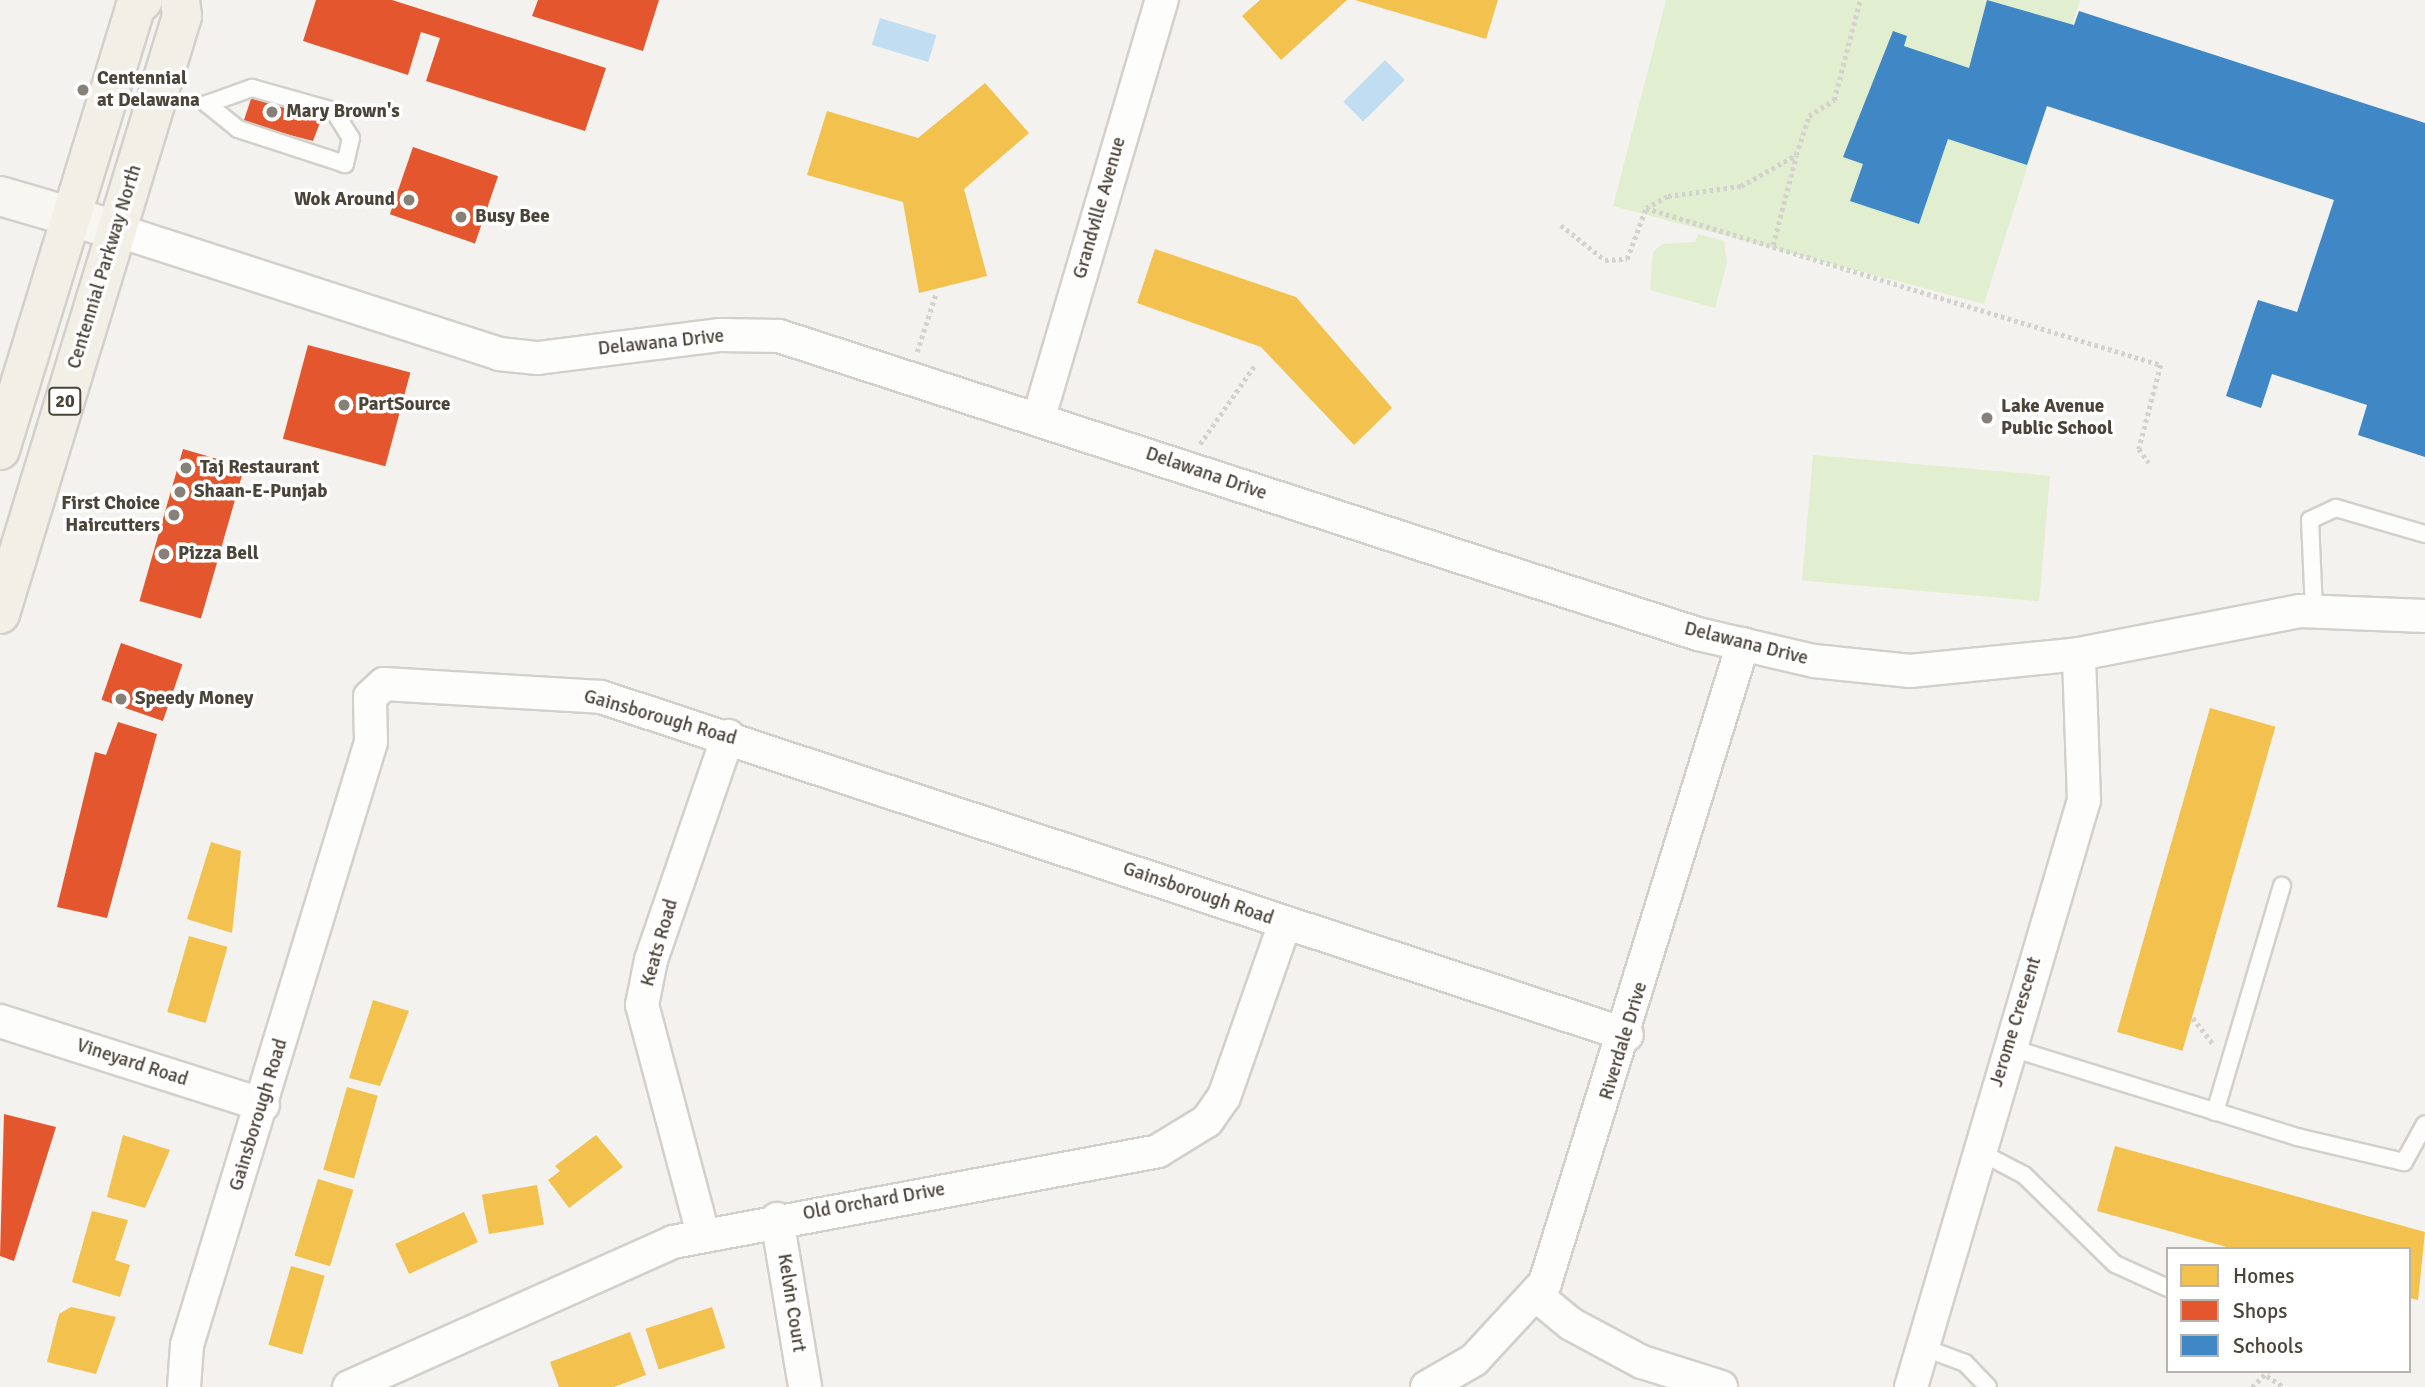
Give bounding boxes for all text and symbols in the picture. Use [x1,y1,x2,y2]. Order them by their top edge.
place label: Centennial at Delawana [97,68,200,112]
marker: Centennial at Delawana [75,82,91,98]
place label: Mary Brown's [286,101,400,123]
marker: Mary Brown's [264,104,280,120]
street label: Grandville Avenue [1069,134,1131,282]
street label: Centennial Parkway North [63,162,147,372]
place label: Wok Around [294,189,395,211]
marker: Wok Around [401,192,417,208]
place label: Busy Bee [475,206,550,228]
marker: Busy Bee [453,209,469,225]
street label: Delawana Drive [597,325,725,361]
road number: 20 [48,386,82,416]
place label: PartSource [358,394,450,416]
place label: Lake Avenue Public School [2001,396,2113,440]
marker: PartSource [336,397,352,413]
marker: Lake Avenue Public School [1979,410,1995,426]
street label: Delawana Drive [1142,443,1270,505]
place label: Taj Restaurant [200,457,319,479]
marker: Taj Restaurant [178,460,194,476]
place label: Shaan-E-Punjab [194,481,327,503]
marker: Shaan-E-Punjab [172,484,188,500]
place label: First Choice Haircutters [61,493,160,537]
marker: First Choice Haircutters [166,507,182,523]
place label: Pizza Bell [178,543,259,565]
marker: Pizza Bell [156,546,172,562]
street label: Delawana Drive [1682,618,1810,670]
street label: Gainsborough Road [581,685,739,751]
place label: Speedy Money [135,688,253,710]
marker: Speedy Money [113,691,129,707]
street label: Gainsborough Road [1120,858,1276,930]
street label: Keats Road [637,897,683,989]
street label: Jerome Crescent [1985,954,2047,1090]
street label: Riverdale Drive [1595,979,1653,1103]
street label: Vineyard Road [73,1034,191,1092]
street label: Gainsborough Road [225,1036,293,1194]
street label: Old Orchard Drive [801,1178,947,1226]
legend [2166,1247,2411,1373]
street label: Kelvin Court [772,1252,810,1354]
text: Homes [2233,1263,2295,1289]
text: Shops [2233,1298,2287,1324]
text: Schools [2233,1333,2303,1359]

